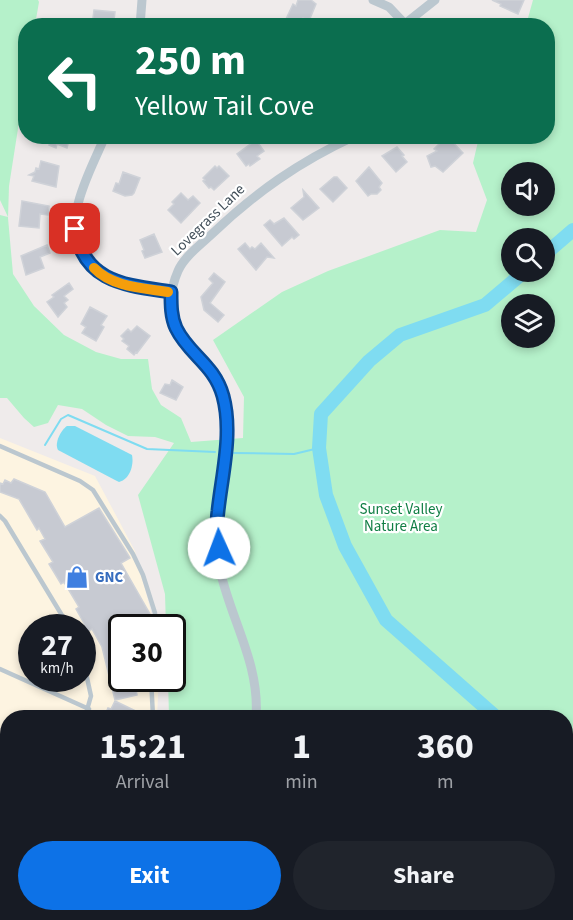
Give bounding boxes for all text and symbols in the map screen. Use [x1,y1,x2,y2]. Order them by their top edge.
text: 250 m [135,31,246,91]
icon: left [36,42,114,120]
text: Yellow Tail Cove [135,87,314,126]
map controls [501,162,555,348]
button: sound [501,162,555,216]
street label: Lovegrass Lane [166,179,250,261]
pin [49,203,100,254]
icon: arrive [58,212,91,245]
button: search [501,228,555,282]
button: layers [501,294,555,348]
park label: Sunset Valley Nature Area [359,499,443,537]
position arrow [187,516,251,580]
shop icon: GNC [64,564,90,590]
place label: GNC [95,567,124,588]
speed limit sign: 30 [108,614,186,692]
text: 27 [41,624,73,667]
text: km/h [40,658,74,679]
text: 15:21 [99,721,186,772]
text: 1 [292,721,311,772]
text: 360 [417,721,474,772]
text: Arrival [116,768,169,796]
text: min [285,768,318,796]
text: m [437,768,454,796]
button: Exit [18,841,281,910]
button: Share [293,841,555,910]

